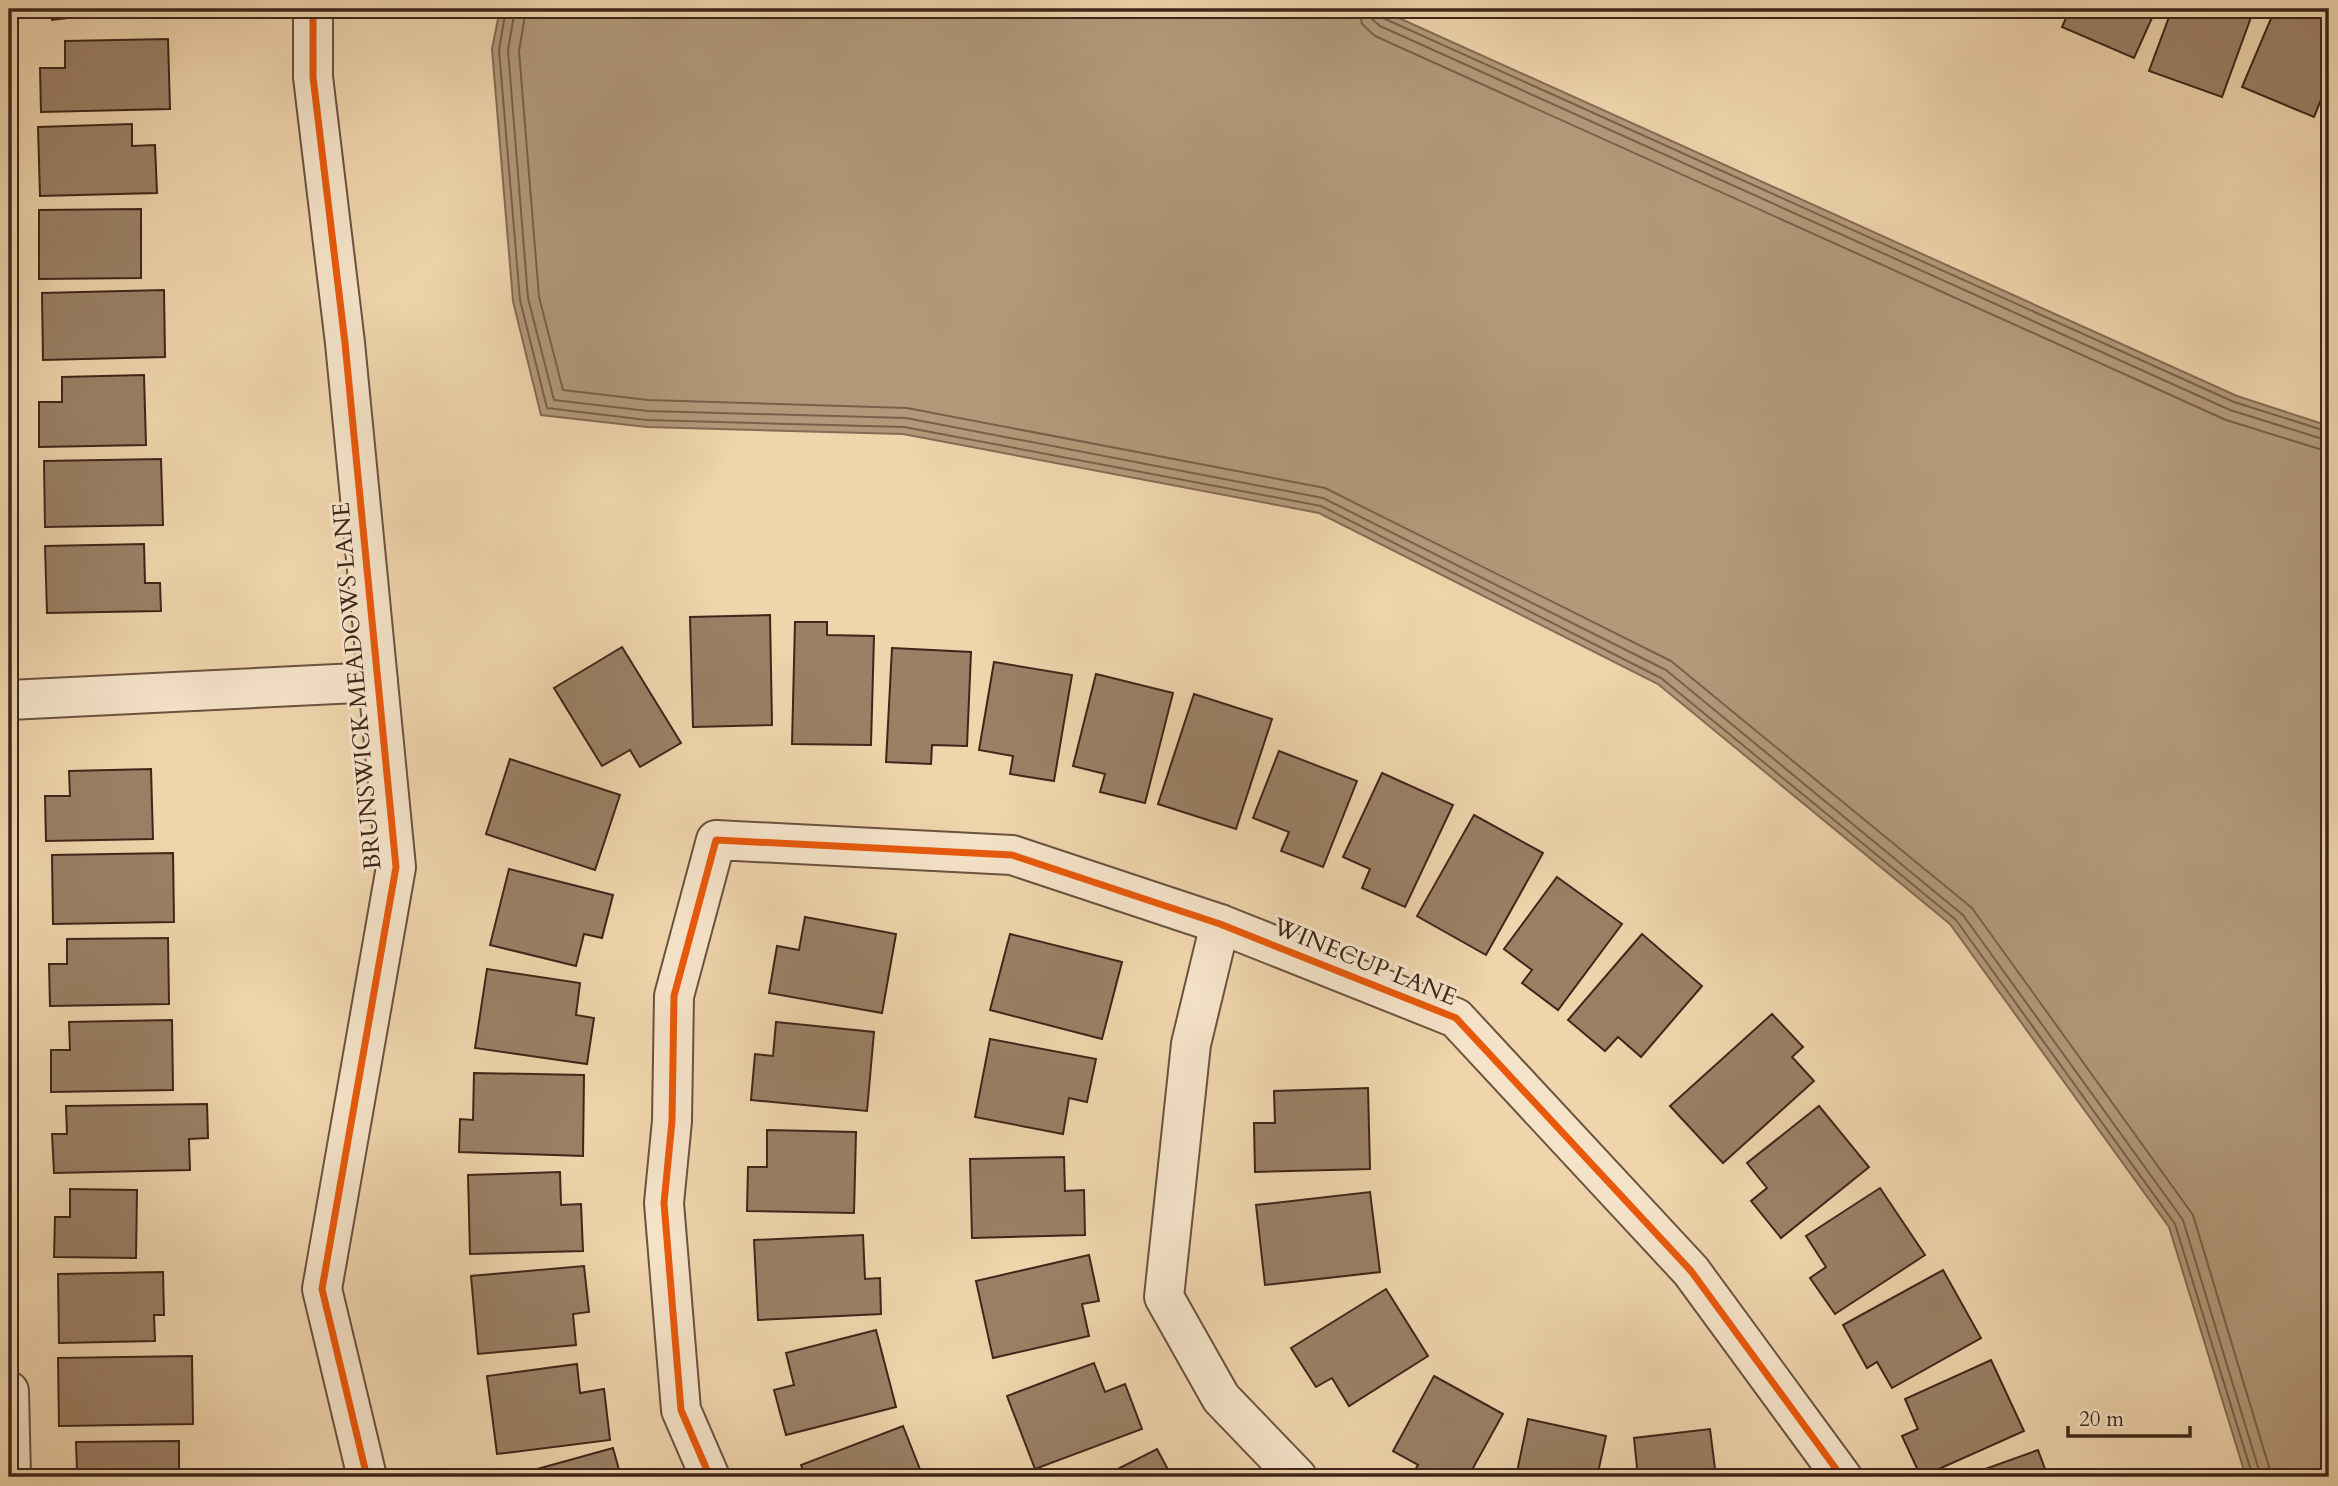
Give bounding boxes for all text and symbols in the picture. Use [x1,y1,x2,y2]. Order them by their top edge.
street label: BRUNSWICK MEADOWS LANE [324,501,390,871]
street label: WINECUP LANE [1267,910,1462,1014]
scale bar [2068,1395,2191,1439]
text: 20 m [2079,1405,2124,1434]

